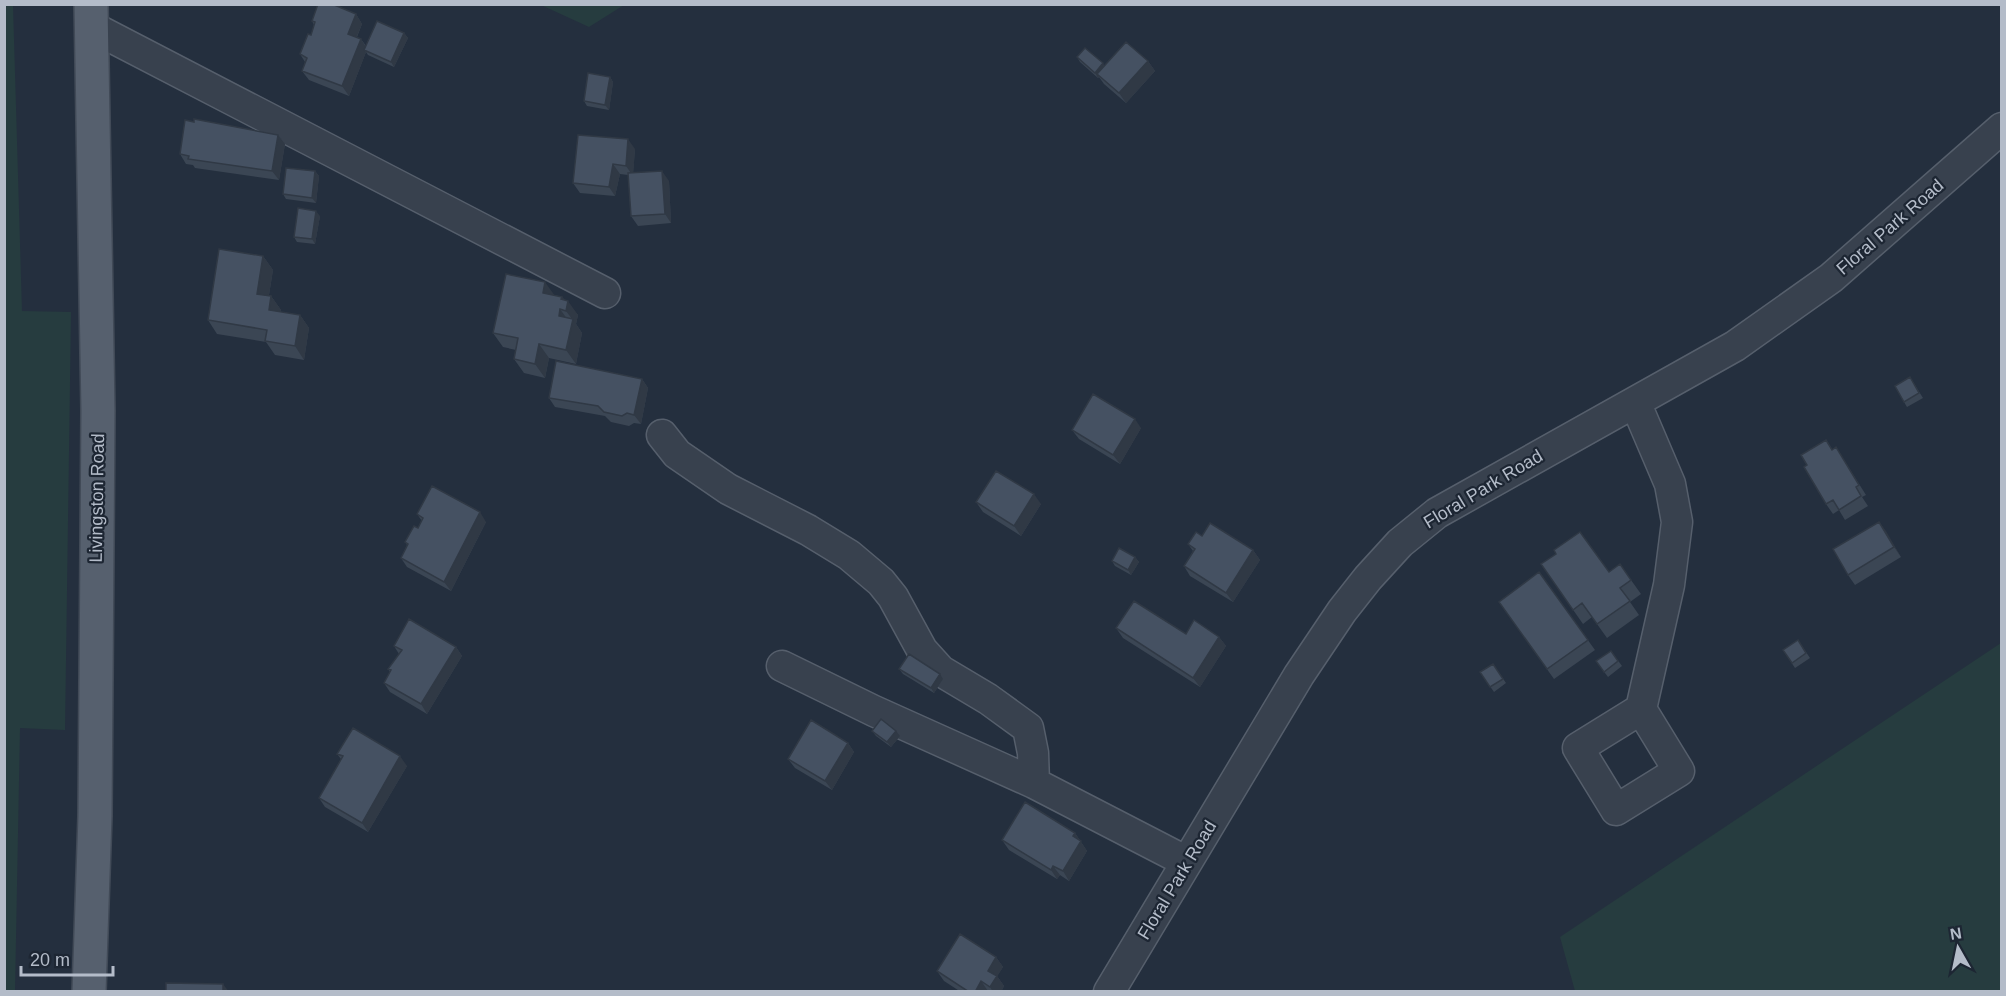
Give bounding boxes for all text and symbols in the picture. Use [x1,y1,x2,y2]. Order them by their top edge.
street label: Floral Park Road [1832,175,1948,279]
street label: Livingston Road [86,433,108,563]
street label: Floral Park Road [1420,446,1546,532]
street label: Floral Park Road [1134,817,1220,943]
north arrow [1928,918,1988,978]
text: N [1949,924,1963,943]
scale bar [21,939,112,977]
text: 20 m [30,950,70,970]

